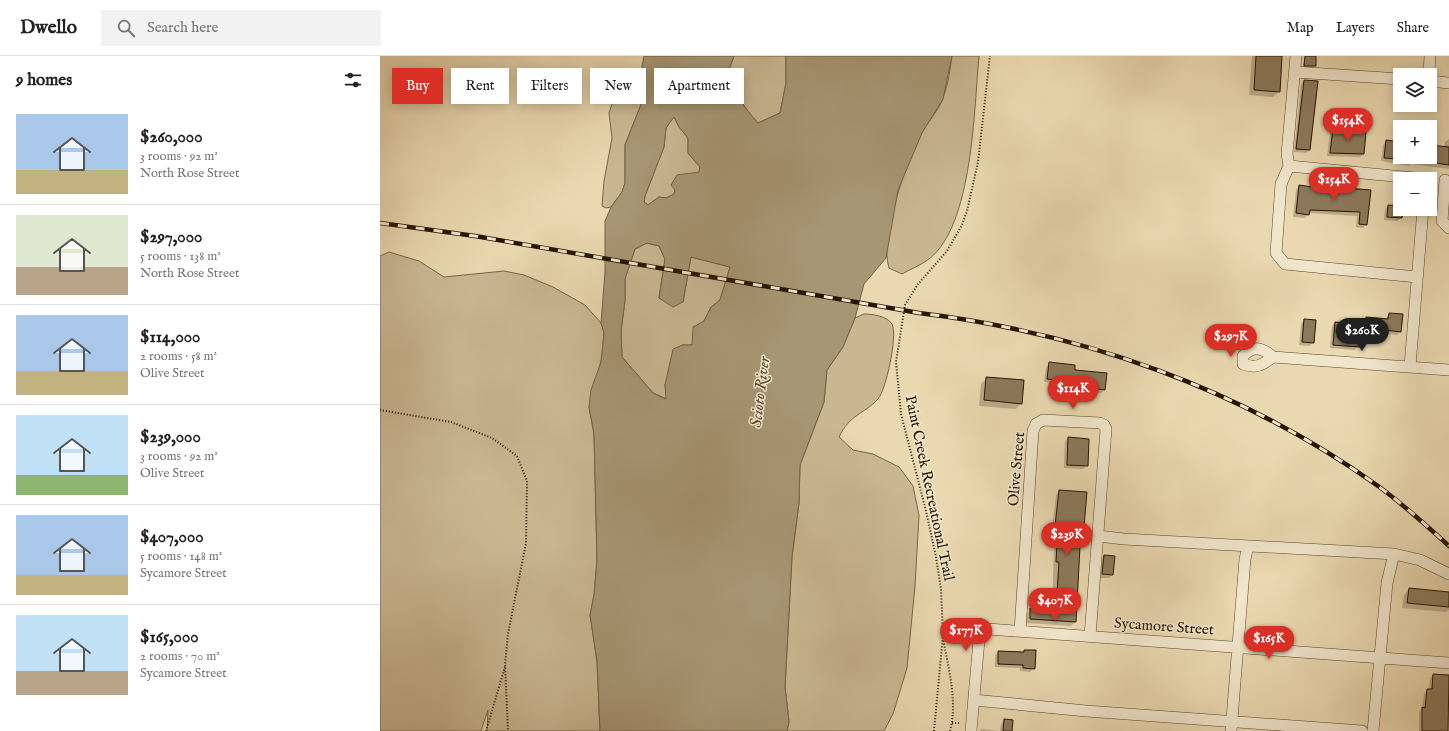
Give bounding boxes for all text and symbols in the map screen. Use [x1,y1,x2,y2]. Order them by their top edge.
search box [101,10,381,46]
text: Dwello [20,16,77,40]
icon: search [115,17,137,39]
text: Search here [147,18,218,37]
text: Map [1287,19,1314,37]
text: Layers [1336,19,1375,37]
text: Share [1397,19,1429,37]
chip: Buy [392,68,443,104]
chip: Rent [451,68,509,104]
chip: Filters [517,68,582,104]
chip: New [590,68,646,104]
chip: Apartment [654,68,744,104]
map controls [1393,68,1437,216]
button: layers [1393,68,1437,112]
icon: filters [342,69,364,91]
text: 9 homes [16,70,72,91]
pin: $154K [1320,108,1376,142]
text: $154K [1332,112,1364,129]
button: + [1393,120,1437,164]
text: $260,000 [140,127,203,148]
icon: home [48,130,96,178]
text: 3 rooms · 92 m² [140,148,218,165]
text: North Rose Street [140,165,239,182]
pin: $154K [1306,167,1362,201]
text: $154K [1318,171,1350,188]
button: − [1393,172,1437,216]
text: $297,000 [140,227,202,248]
icon: home [48,231,96,279]
text: 5 rooms · 138 m² [140,248,221,265]
text: North Rose Street [140,265,239,282]
pin: $260K [1334,318,1390,352]
text: $260K [1345,322,1379,339]
pin: $297K [1203,324,1259,358]
text: $114,000 [140,327,200,348]
text: $297K [1214,328,1248,345]
icon: home [48,331,96,379]
text: 2 rooms · 58 m² [140,348,217,365]
water label: Scioto River [747,354,775,429]
text: Olive Street [140,365,205,382]
pin: $114K [1045,376,1101,410]
text: $114K [1057,380,1089,397]
street label: Paint Creek Recreational Trail [901,394,959,583]
text: $239,000 [140,427,201,448]
icon: home [48,431,96,479]
street label: Olive Street [1004,431,1029,507]
text: 3 rooms · 92 m² [140,448,218,465]
text: Olive Street [140,465,205,482]
pin: $239K [1039,522,1095,556]
text: $239K [1050,526,1084,543]
text: $407,000 [140,527,204,548]
icon: home [48,531,96,579]
text: 5 rooms · 148 m² [140,548,222,565]
text: Sycamore Street [140,565,227,582]
pin: $407K [1027,588,1083,622]
text: $407K [1037,592,1073,609]
street label: Sycamore Street [1113,614,1215,639]
pin: $177K [938,618,994,652]
text: $177K [949,622,983,639]
pin: $165K [1241,626,1297,660]
text: $165,000 [140,627,199,648]
text: $165K [1253,630,1285,647]
icon: home [48,631,96,679]
text: 2 rooms · 70 m² [140,648,220,665]
text: Sycamore Street [140,665,227,682]

